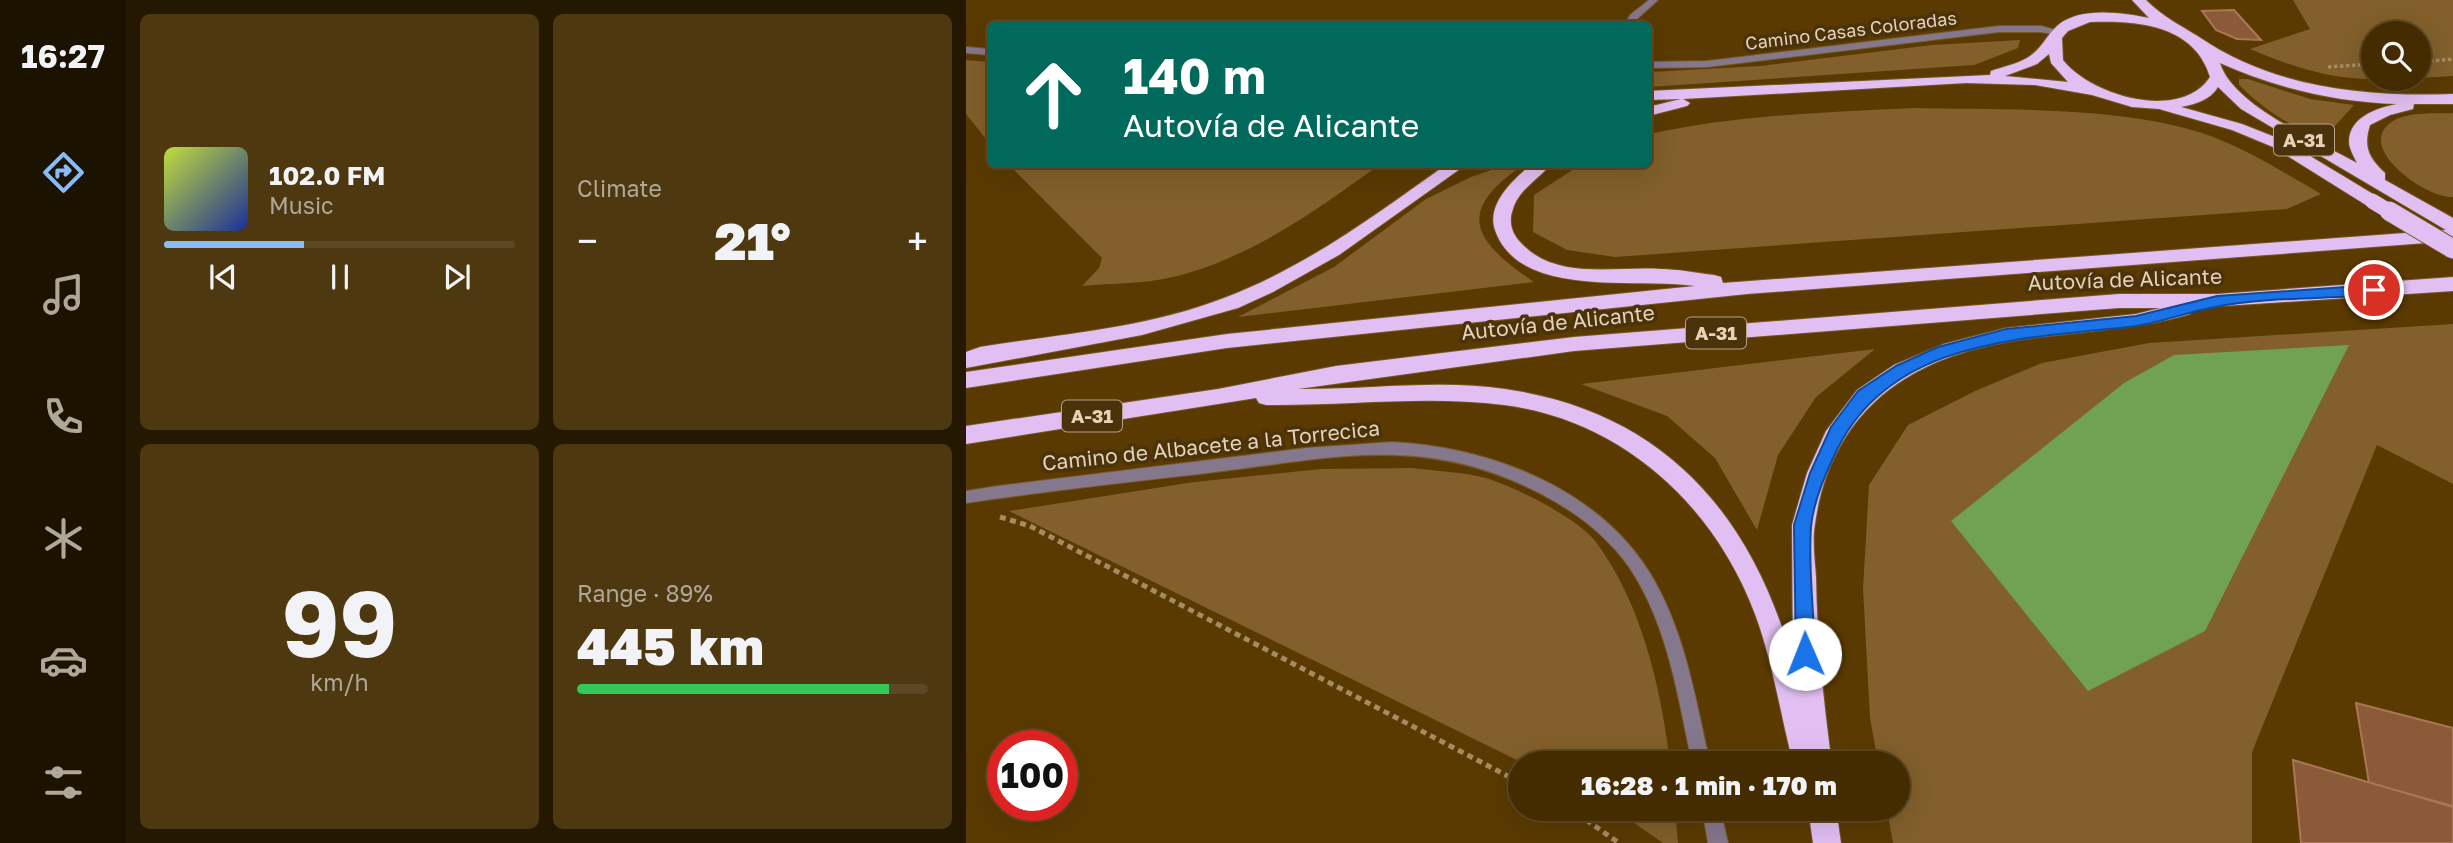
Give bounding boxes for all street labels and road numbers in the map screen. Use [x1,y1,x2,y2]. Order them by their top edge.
street label: Camino Casas Coloradas [1744,6,1958,54]
road number: A-31 [2274,124,2334,156]
street label: Autovía de Alicante [2027,263,2223,295]
street label: Autovía de Alicante [1460,299,1656,345]
road number: A-31 [1686,318,1746,348]
road number: A-31 [1062,400,1122,432]
street label: Camino de Albacete a la Torrecica [1041,414,1381,476]

